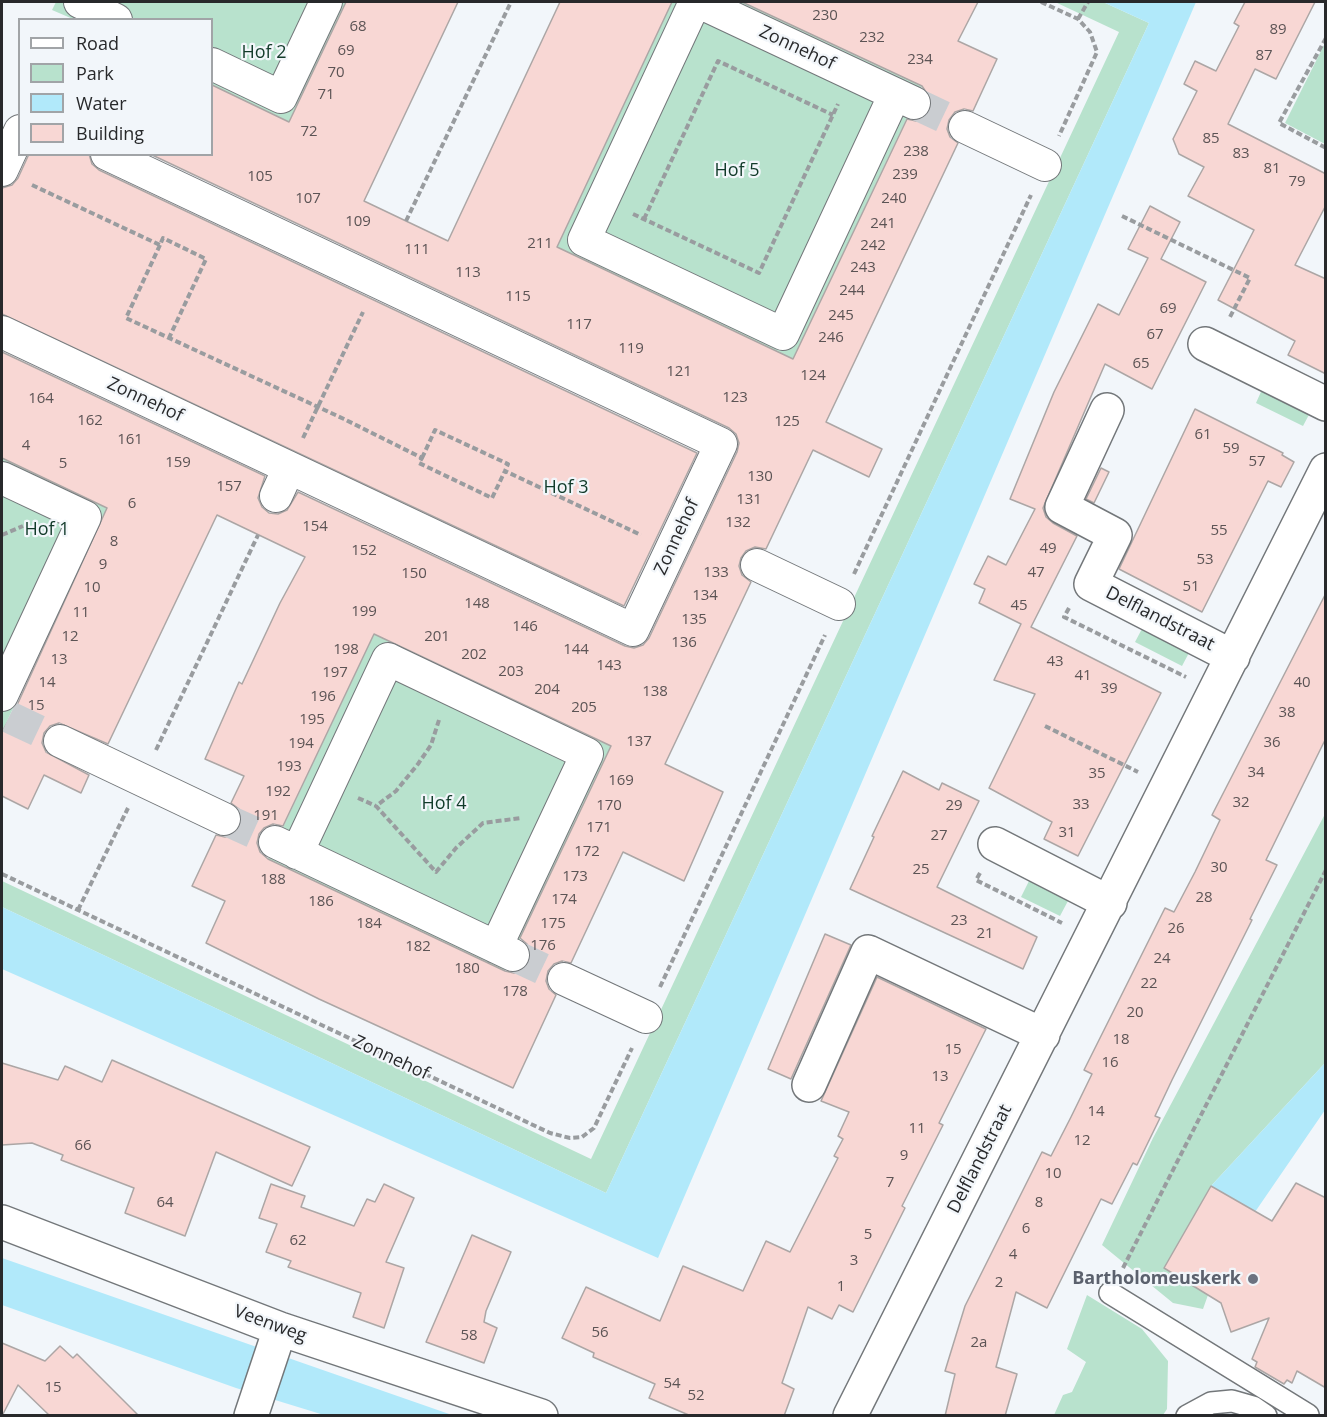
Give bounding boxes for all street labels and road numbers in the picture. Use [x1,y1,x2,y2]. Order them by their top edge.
street label: Zonnehof [756,21,838,75]
street label: Zonnehof [104,373,186,427]
street label: Zonnehof [650,496,704,578]
street label: Delflandstraat [1102,582,1218,656]
street label: Zonnehof [350,1031,432,1085]
street label: Delflandstraat [943,1101,1017,1217]
street label: Veenweg [231,1301,309,1347]

